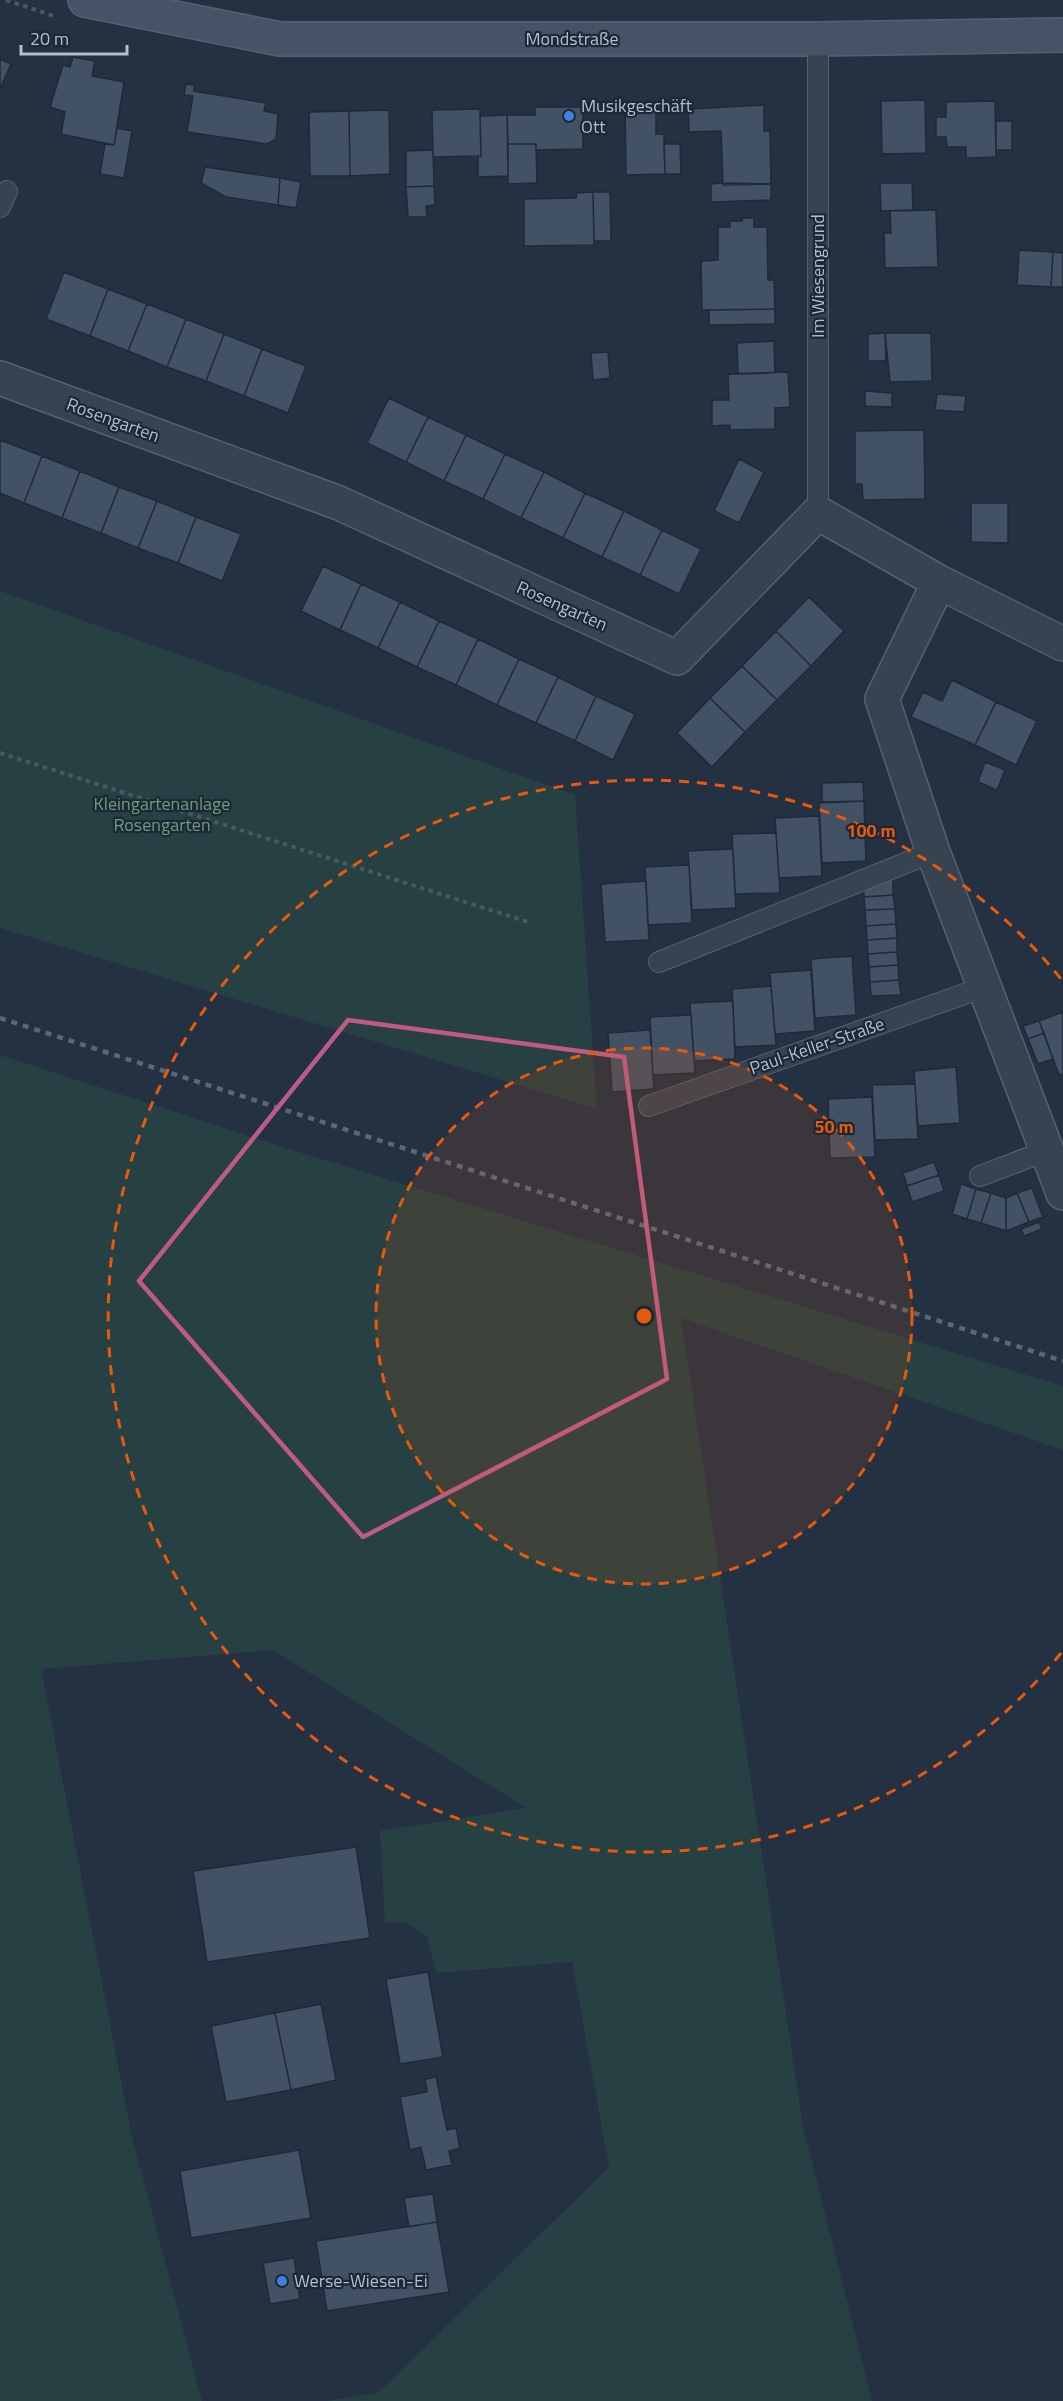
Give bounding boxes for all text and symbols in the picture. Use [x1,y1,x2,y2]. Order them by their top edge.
scale bar [21,18,128,56]
text: 20 m [30,25,69,52]
street label: Mondstraße [525,25,619,52]
place label: Musikgeschäft Ott [581,92,693,140]
marker: Musikgeschäft Ott [562,109,576,123]
street label: Im Wiesengrund [804,214,831,338]
street label: Rosengarten [63,390,163,449]
street label: Rosengarten [512,573,612,638]
park label: Kleingartenanlage Rosengarten [94,790,230,838]
text: 100 m [846,817,896,844]
street label: Paul-Keller-Straße [746,1010,888,1081]
text: 50 m [814,1113,854,1140]
centre of rings [634,1306,654,1326]
place label: Werse-Wiesen-Ei [294,2267,428,2294]
marker: Werse-Wiesen-Ei [275,2274,289,2288]

